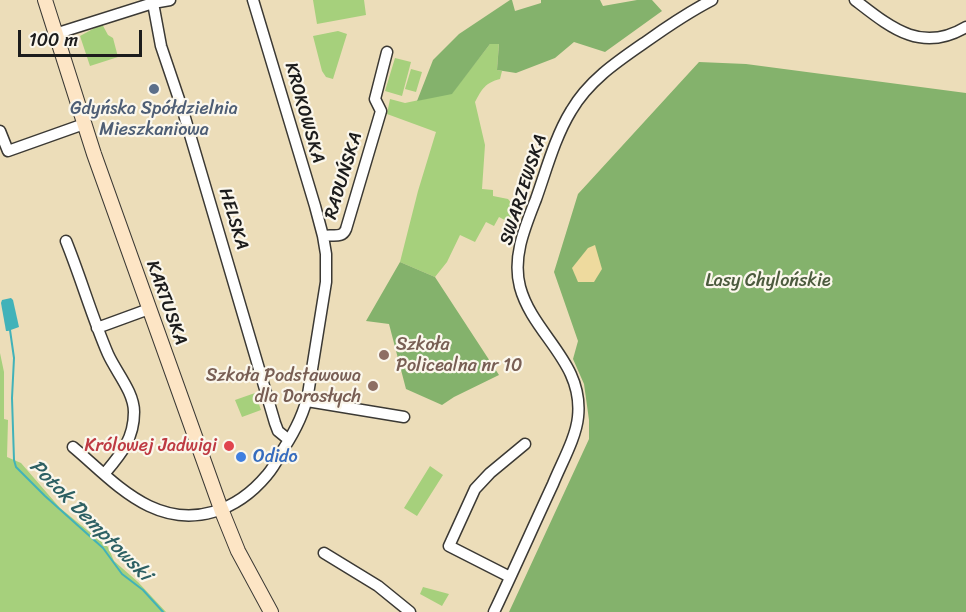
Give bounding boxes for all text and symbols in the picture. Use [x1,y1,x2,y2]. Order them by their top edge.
scale bar [21,18,146,56]
text: 100 m [29,24,78,56]
street label: KROKOWSKA [279,60,329,166]
marker: Gdyńska Spółdzielnia Mieszkaniowa [147,82,161,96]
place label: Gdyńska Spółdzielnia Mieszkaniowa [70,98,238,140]
street label: RADUŃSKA [321,130,367,222]
street label: SWARZEWSKA [496,132,552,248]
street label: HELSKA [213,186,253,252]
street label: KARTUSKA [141,258,191,348]
park label: Lasy Chylońskie [705,270,831,292]
place label: Szkoła Policealna nr 10 [396,334,522,376]
marker: Szkoła Policealna nr 10 [377,348,391,362]
place label: Szkoła Podstawowa dla Dorosłych [206,365,361,407]
marker: Szkoła Podstawowa dla Dorosłych [366,379,380,393]
place label: Królowej Jadwigi [85,435,217,457]
marker: Królowej Jadwigi [222,439,236,453]
place label: Odido [253,446,298,468]
marker: Odido [234,450,248,464]
water label: Potok Demptowski [24,455,156,587]

